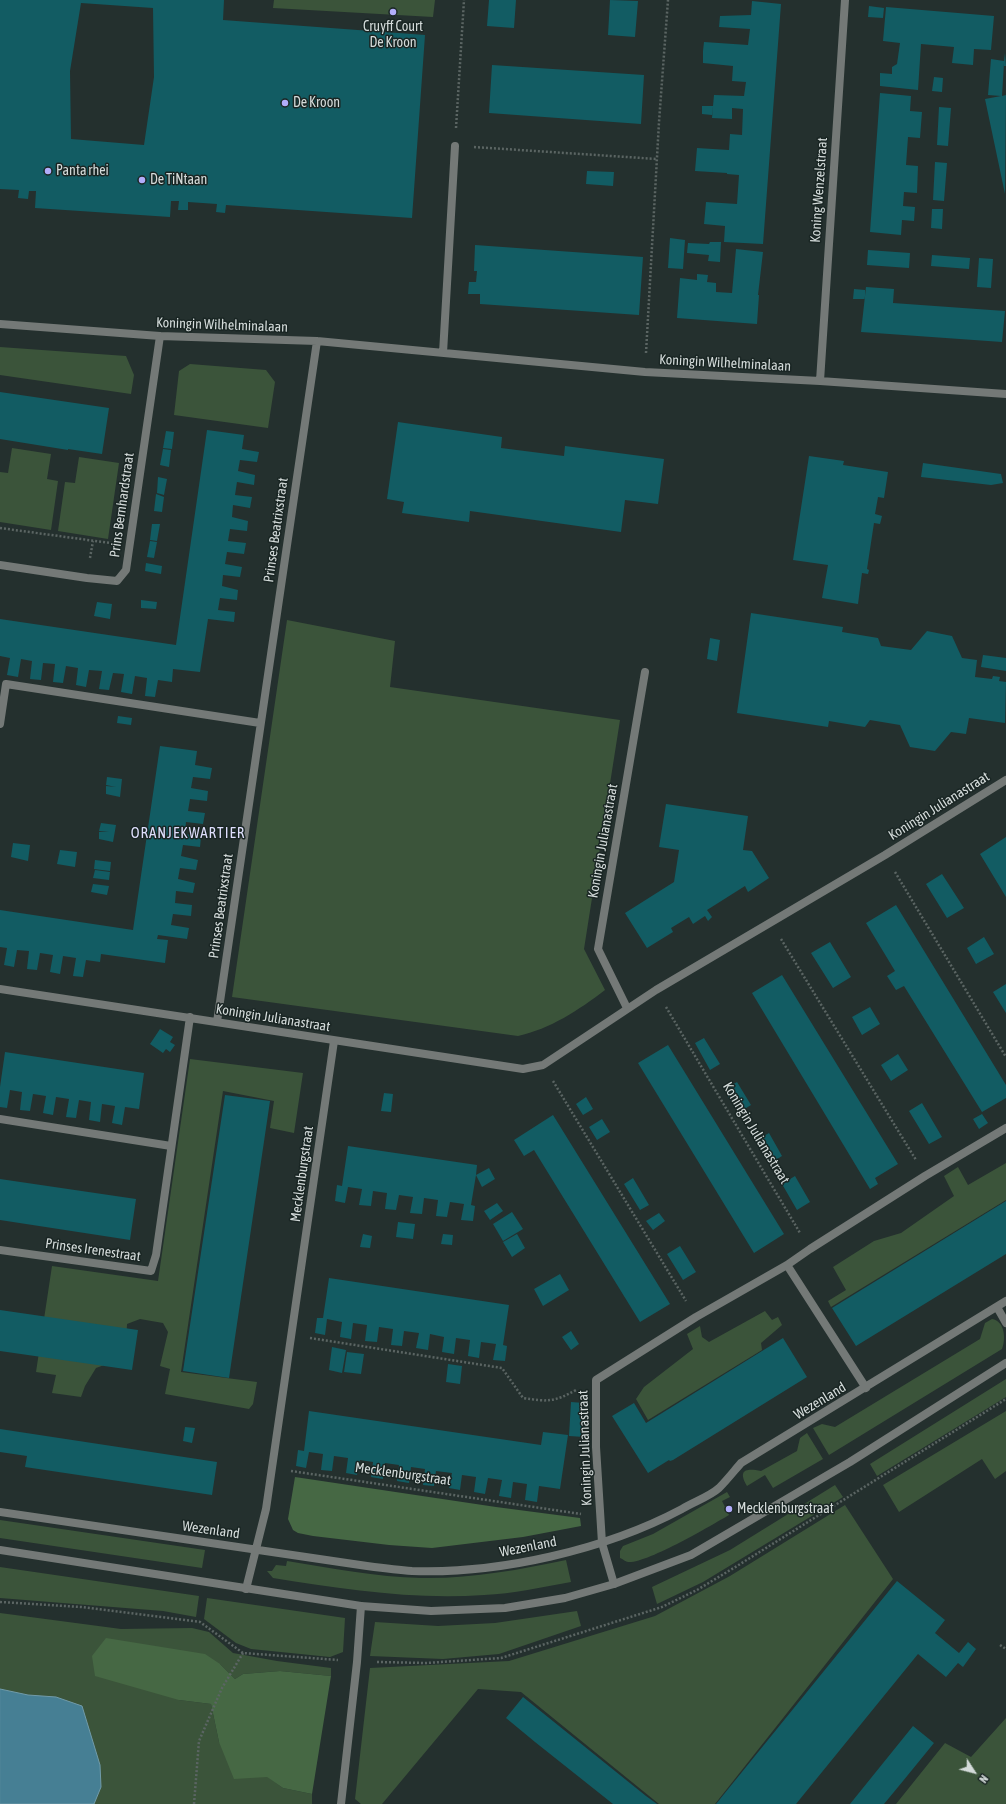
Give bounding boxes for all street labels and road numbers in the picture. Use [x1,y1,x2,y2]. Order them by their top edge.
street label: Koning Wenzelstraat [807,137,831,243]
street label: Koningin Wilhelminalaan [156,314,288,336]
street label: Koningin Wilhelminalaan [659,351,791,375]
street label: Prins Bernhardstraat [106,451,138,559]
street label: Prinses Beatrixstraat [260,477,292,583]
street label: Koningin Julianastraat [885,768,993,844]
street label: Koningin Julianastraat [585,783,621,899]
street label: Prinses Beatrixstraat [205,853,237,959]
street label: Koningin Julianastraat [215,1001,331,1035]
street label: Koningin Julianastraat [719,1079,793,1187]
street label: Mecklenburgstraat [287,1125,317,1223]
street label: Prinses Irenestraat [44,1235,142,1265]
street label: Wezenland [791,1379,849,1423]
street label: Koningin Julianastraat [575,1390,595,1506]
street label: Mecklenburgstraat [354,1459,452,1489]
street label: Wezenland [181,1518,241,1542]
street label: Wezenland [498,1533,558,1561]

